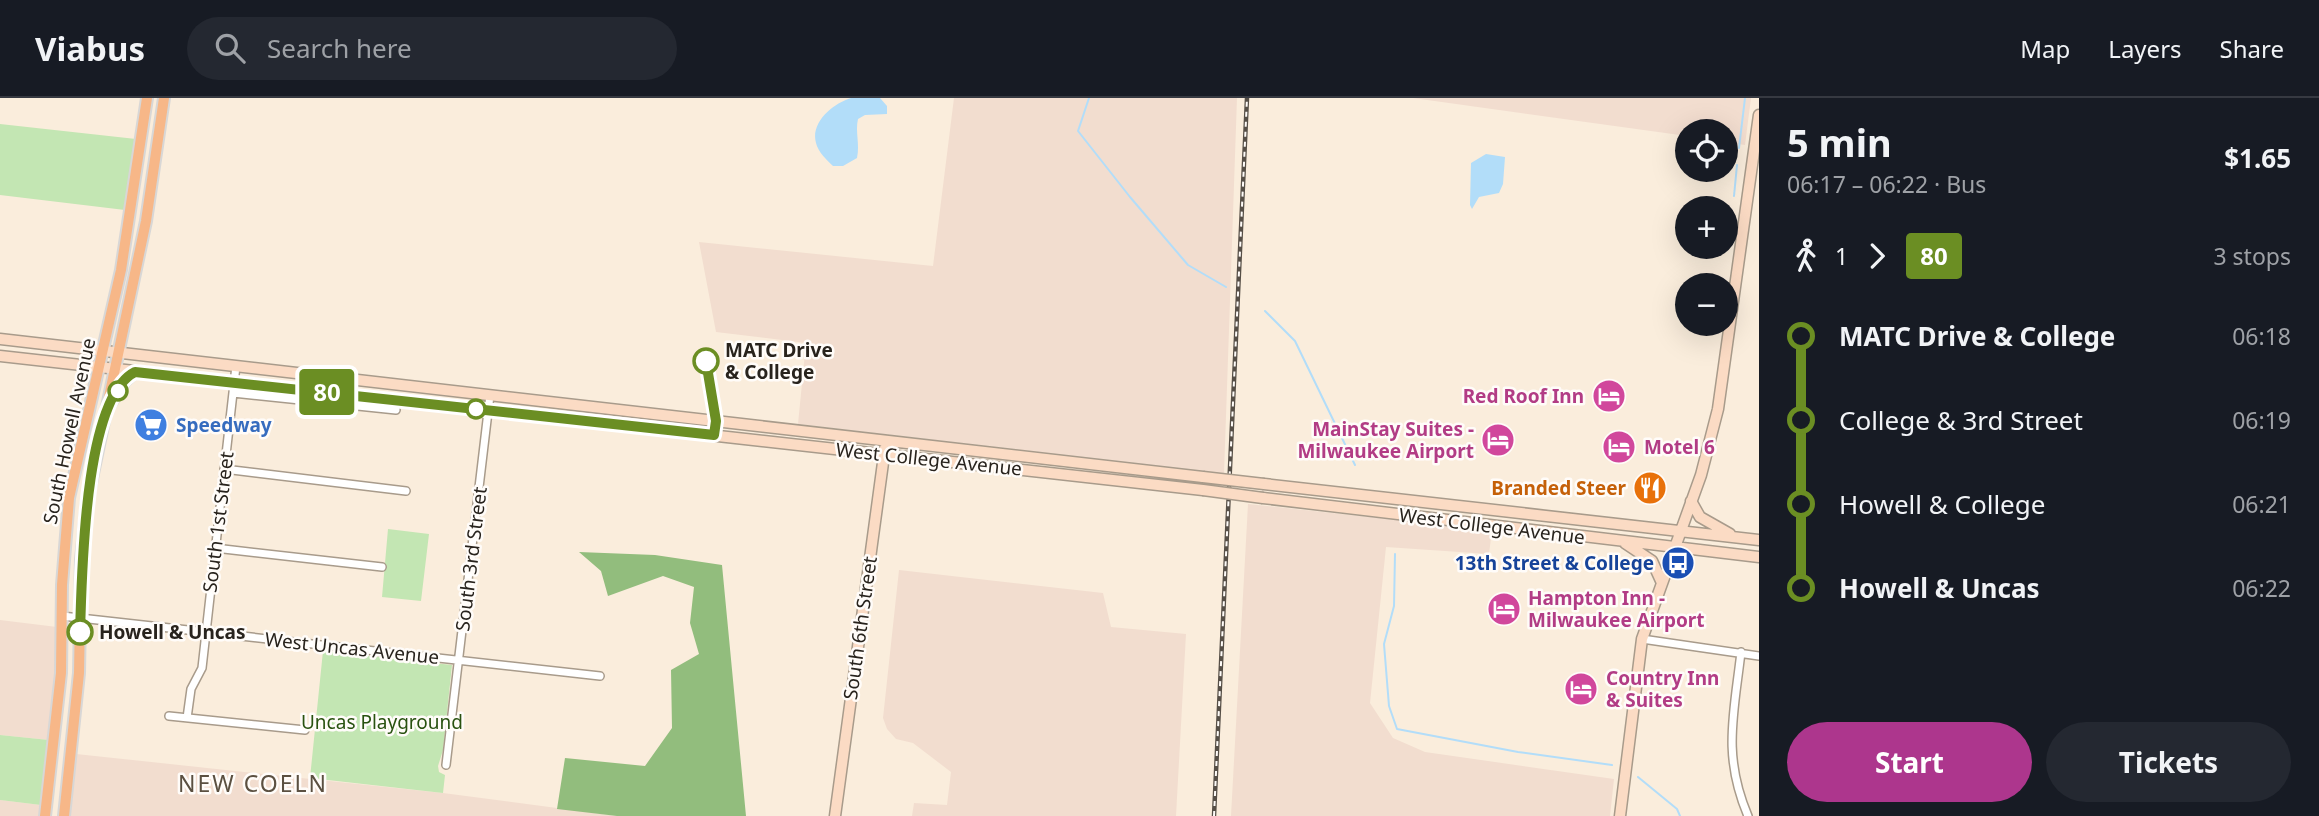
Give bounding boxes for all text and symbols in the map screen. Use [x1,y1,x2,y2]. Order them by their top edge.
search box [187,17,677,80]
text: Viabus [35,26,145,71]
icon: search [211,29,249,67]
text: Search here [267,30,412,66]
text: Map [2020,32,2070,65]
text: Layers [2108,32,2182,65]
text: Share [2220,32,2284,65]
text: 5 min [1787,116,1892,168]
map controls [1675,119,1738,336]
button: locate [1675,119,1738,182]
text: $1.65 [2224,140,2291,176]
text: 06:17 – 06:22 · Bus [1787,168,1986,200]
button: + [1675,196,1738,259]
icon: walk [1787,237,1825,275]
icon: forward [1858,237,1896,275]
text: 80 [1920,239,1948,272]
text: 1 [1835,240,1848,272]
text: 3 stops [2213,240,2291,272]
button: − [1675,273,1738,336]
text: MATC Drive & College [1839,318,2115,354]
text: 06:18 [2232,320,2291,352]
street label: South Howell Avenue [37,336,101,526]
place label: MATC Drive & College [725,337,833,385]
marker: MATC Drive & College [693,348,719,374]
line badge: 80 [296,369,358,415]
text: 80 [313,375,341,408]
hotel icon: Red Roof Inn [1590,377,1628,415]
unlabelled marker [108,381,128,401]
place label: Red Roof Inn [1463,383,1584,409]
unlabelled marker [466,399,486,419]
text: College & 3rd Street [1839,402,2083,438]
text: 06:19 [2232,404,2291,436]
supermarket icon: Speedway [132,406,170,444]
place label: Speedway [176,412,272,438]
place label: MainStay Suites - Milwaukee Airport [1297,416,1474,464]
hotel icon: MainStay Suites - Milwaukee Airport [1479,421,1517,459]
hotel icon: Motel 6 [1600,428,1638,466]
place label: Motel 6 [1644,434,1715,460]
street label: West College Avenue [835,436,1023,482]
street label: South 1st Street [196,450,240,594]
restaurant icon: Branded Steer [1631,469,1669,507]
place label: Branded Steer [1491,475,1626,501]
street label: South 3rd Street [449,485,493,633]
text: Howell & College [1839,486,2045,522]
text: 06:21 [2232,488,2291,520]
street label: West College Avenue [1398,502,1586,550]
bus stop icon: 13th Street & College [1659,544,1697,582]
place label: 13th Street & College [1455,550,1654,576]
street label: South 6th Street [837,554,883,701]
text: Howell & Uncas [1839,570,2040,606]
text: 06:22 [2232,572,2291,604]
place label: Hampton Inn - Milwaukee Airport [1528,585,1705,633]
hotel icon: Hampton Inn - Milwaukee Airport [1485,590,1523,628]
marker: Howell & Uncas [67,619,93,645]
place label: Howell & Uncas [99,619,246,645]
street label: West Uncas Avenue [264,626,440,670]
place label: Country Inn & Suites [1606,665,1719,713]
hotel icon: Country Inn & Suites [1562,670,1600,708]
park label: Uncas Playground [301,709,463,735]
button: Start [1787,722,2032,802]
button: Tickets [2046,722,2291,802]
district label: NEW COELN [178,767,328,799]

